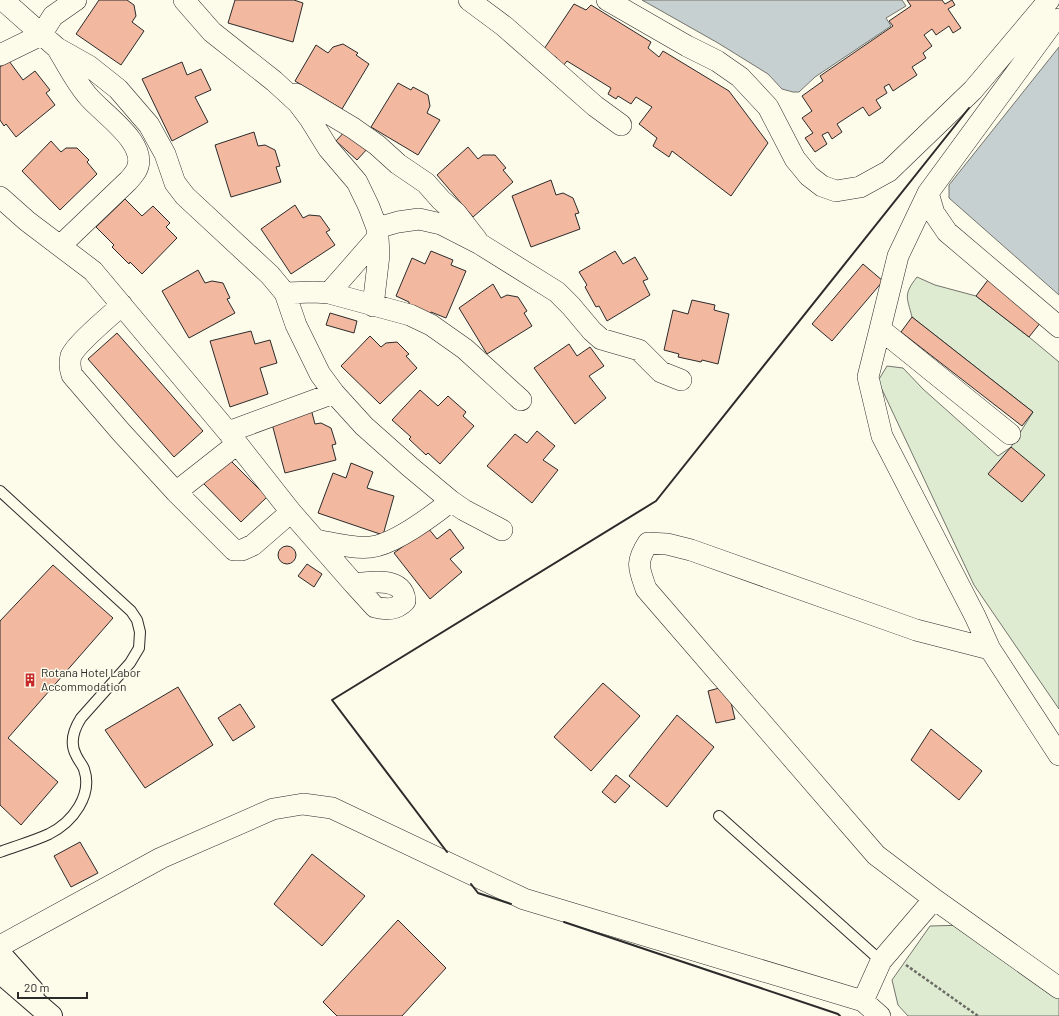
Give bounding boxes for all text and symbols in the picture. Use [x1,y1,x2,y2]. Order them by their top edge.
place label: Rotana Hotel Labor Accommodation [41,665,141,693]
building icon: Rotana Hotel Labor Accommodation [22,672,38,688]
scale bar [18,974,87,1000]
text: 20 m [24,980,50,994]

